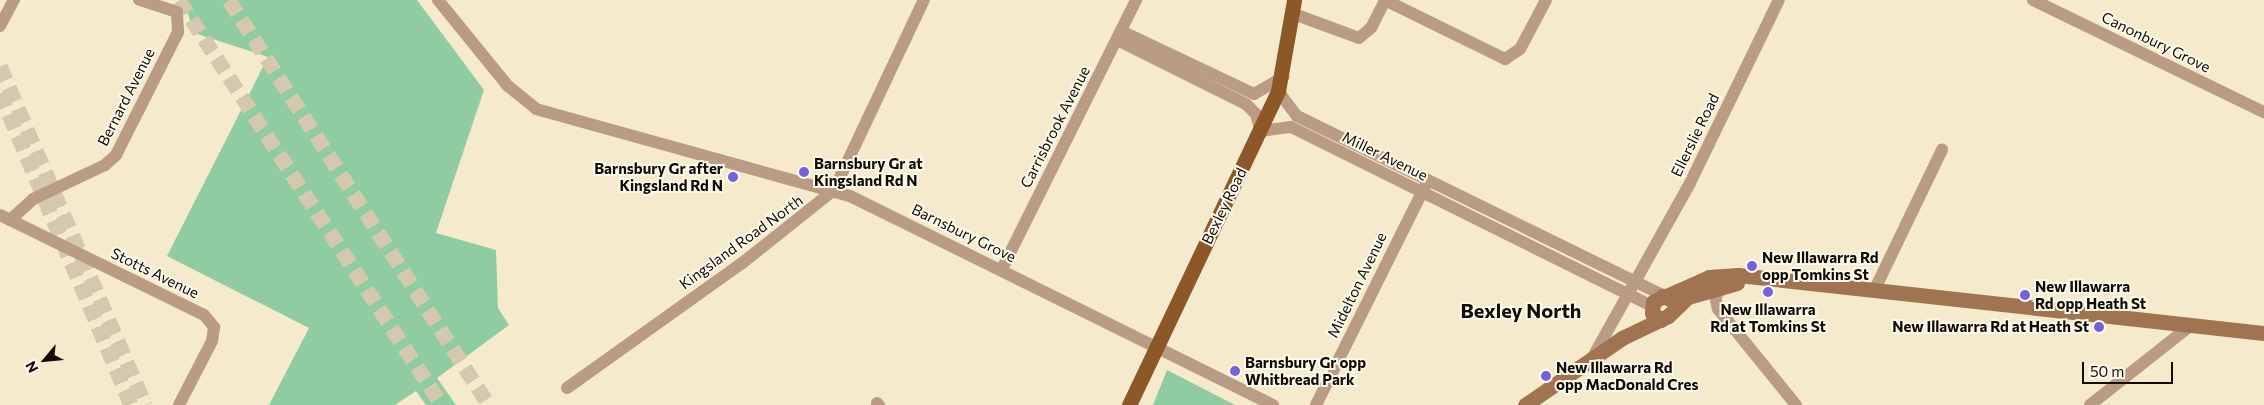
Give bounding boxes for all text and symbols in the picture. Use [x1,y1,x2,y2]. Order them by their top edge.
street label: Canonbury Grove [2099,8,2213,76]
street label: Bernard Avenue [94,45,158,149]
street label: Carrisbrook Avenue [1016,63,1094,191]
street label: Ellerslie Road [1667,90,1723,180]
street label: Miller Avenue [1339,128,1431,184]
place label: Barnsbury Gr at Kingsland Rd N [814,154,923,189]
place label: Barnsbury Gr after Kingsland Rd N [594,159,723,194]
street label: Bexley Road [1198,165,1250,247]
marker: Barnsbury Gr at Kingsland Rd N [798,166,810,178]
marker: Barnsbury Gr after Kingsland Rd N [727,171,739,183]
street label: Kingsland Road North [676,191,806,293]
street label: Barnsbury Grove [909,200,1019,266]
street label: Midelton Avenue [1324,229,1390,341]
street label: Stotts Avenue [108,244,202,302]
place label: New Illawarra Rd opp Tomkins St [1762,248,1879,283]
marker: New Illawarra Rd opp Tomkins St [1746,260,1758,272]
place label: New Illawarra Rd opp Heath St [2035,277,2146,312]
marker: New Illawarra Rd at Tomkins St [1762,286,1774,298]
marker: New Illawarra Rd opp Heath St [2019,289,2031,301]
district label: Bexley North [1461,298,1581,322]
place label: New Illawarra Rd at Tomkins St [1710,300,1826,335]
place label: New Illawarra Rd at Heath St [1892,318,2089,336]
marker: New Illawarra Rd at Heath St [2093,321,2105,333]
north arrow [20,335,70,385]
scale bar [2084,352,2175,384]
place label: Barnsbury Gr opp Whitbread Park [1245,353,1366,388]
place label: New Illawarra Rd opp MacDonald Cres [1556,358,1698,393]
text: N [21,359,41,376]
text: 50 m [2090,362,2124,380]
marker: Barnsbury Gr opp Whitbread Park [1229,365,1241,377]
marker: New Illawarra Rd opp MacDonald Cres [1540,370,1552,382]

